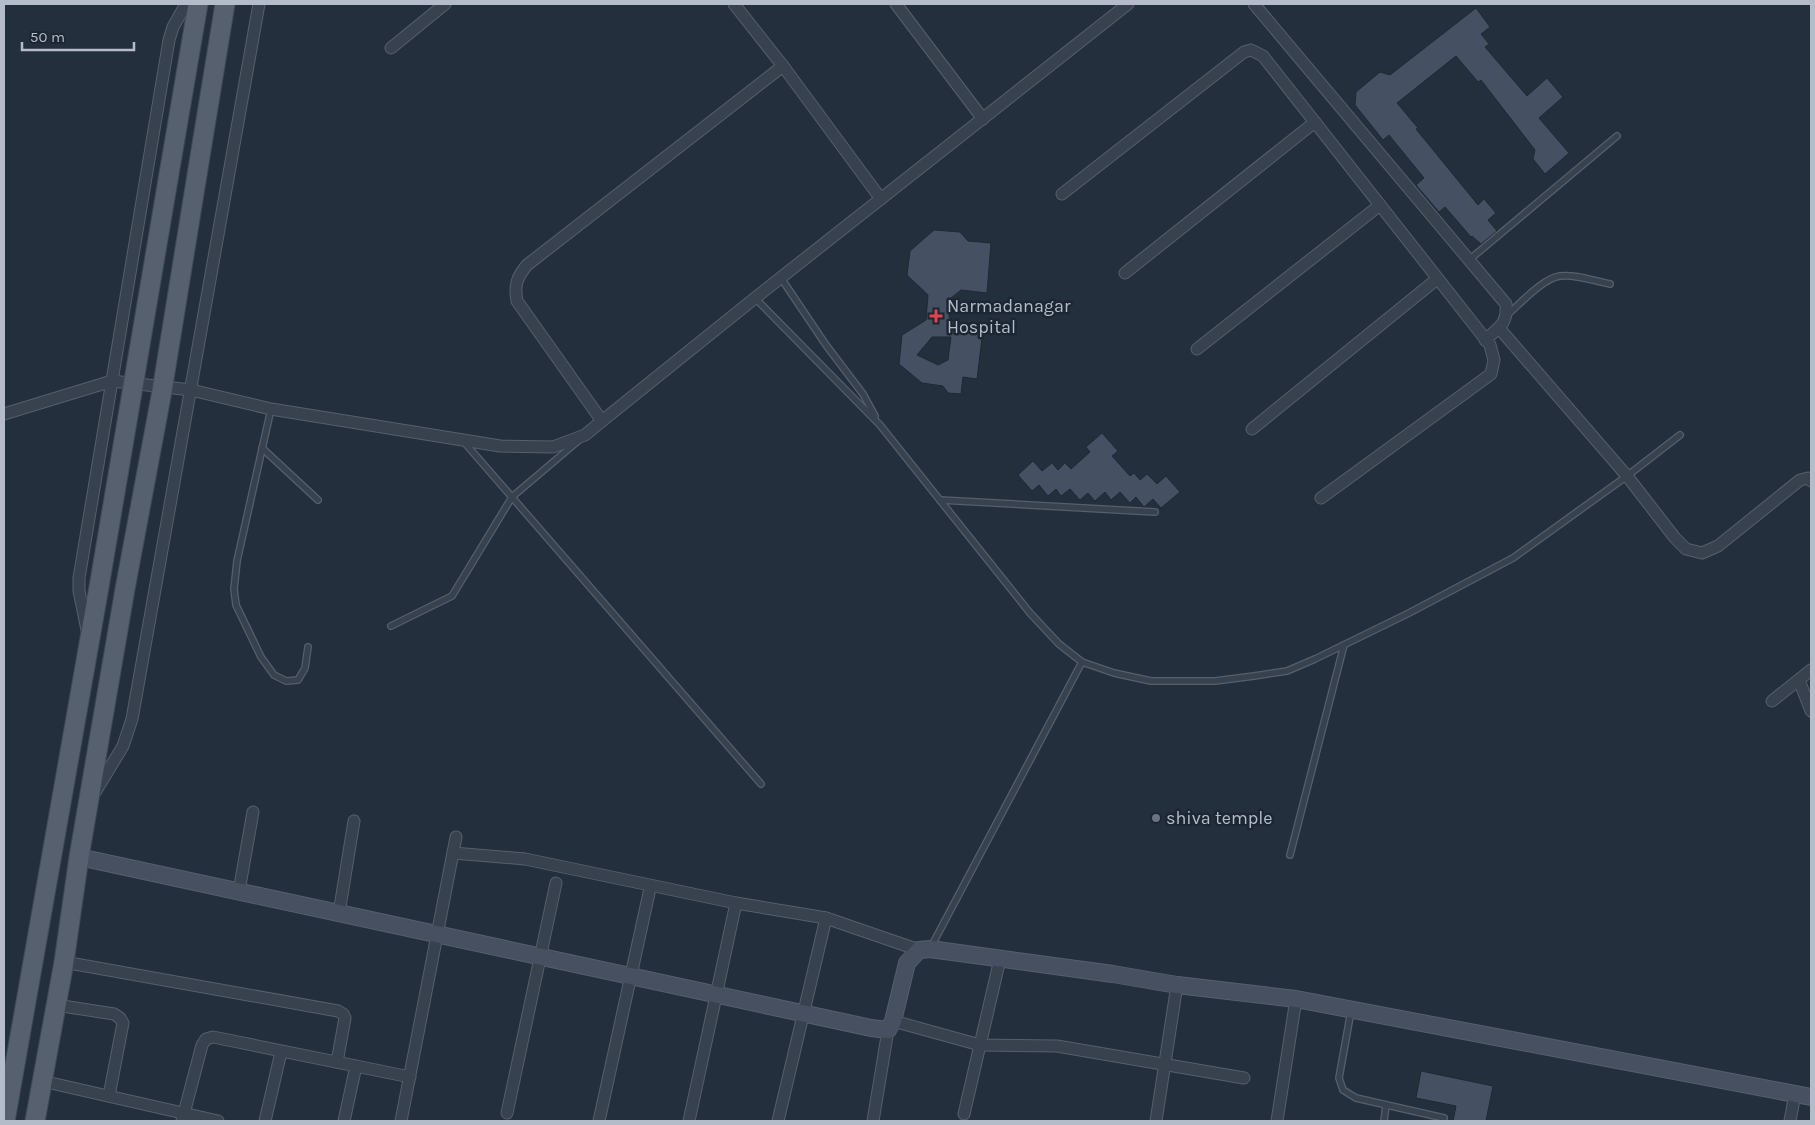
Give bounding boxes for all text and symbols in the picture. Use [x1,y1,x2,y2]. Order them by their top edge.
scale bar [22,20,135,52]
text: 50 m [30,28,65,46]
place label: Narmadanagar Hospital [947,295,1071,338]
marker: Narmadanagar Hospital [929,309,943,323]
place label: shiva temple [1166,807,1273,829]
marker: shiva temple [1150,812,1162,824]

